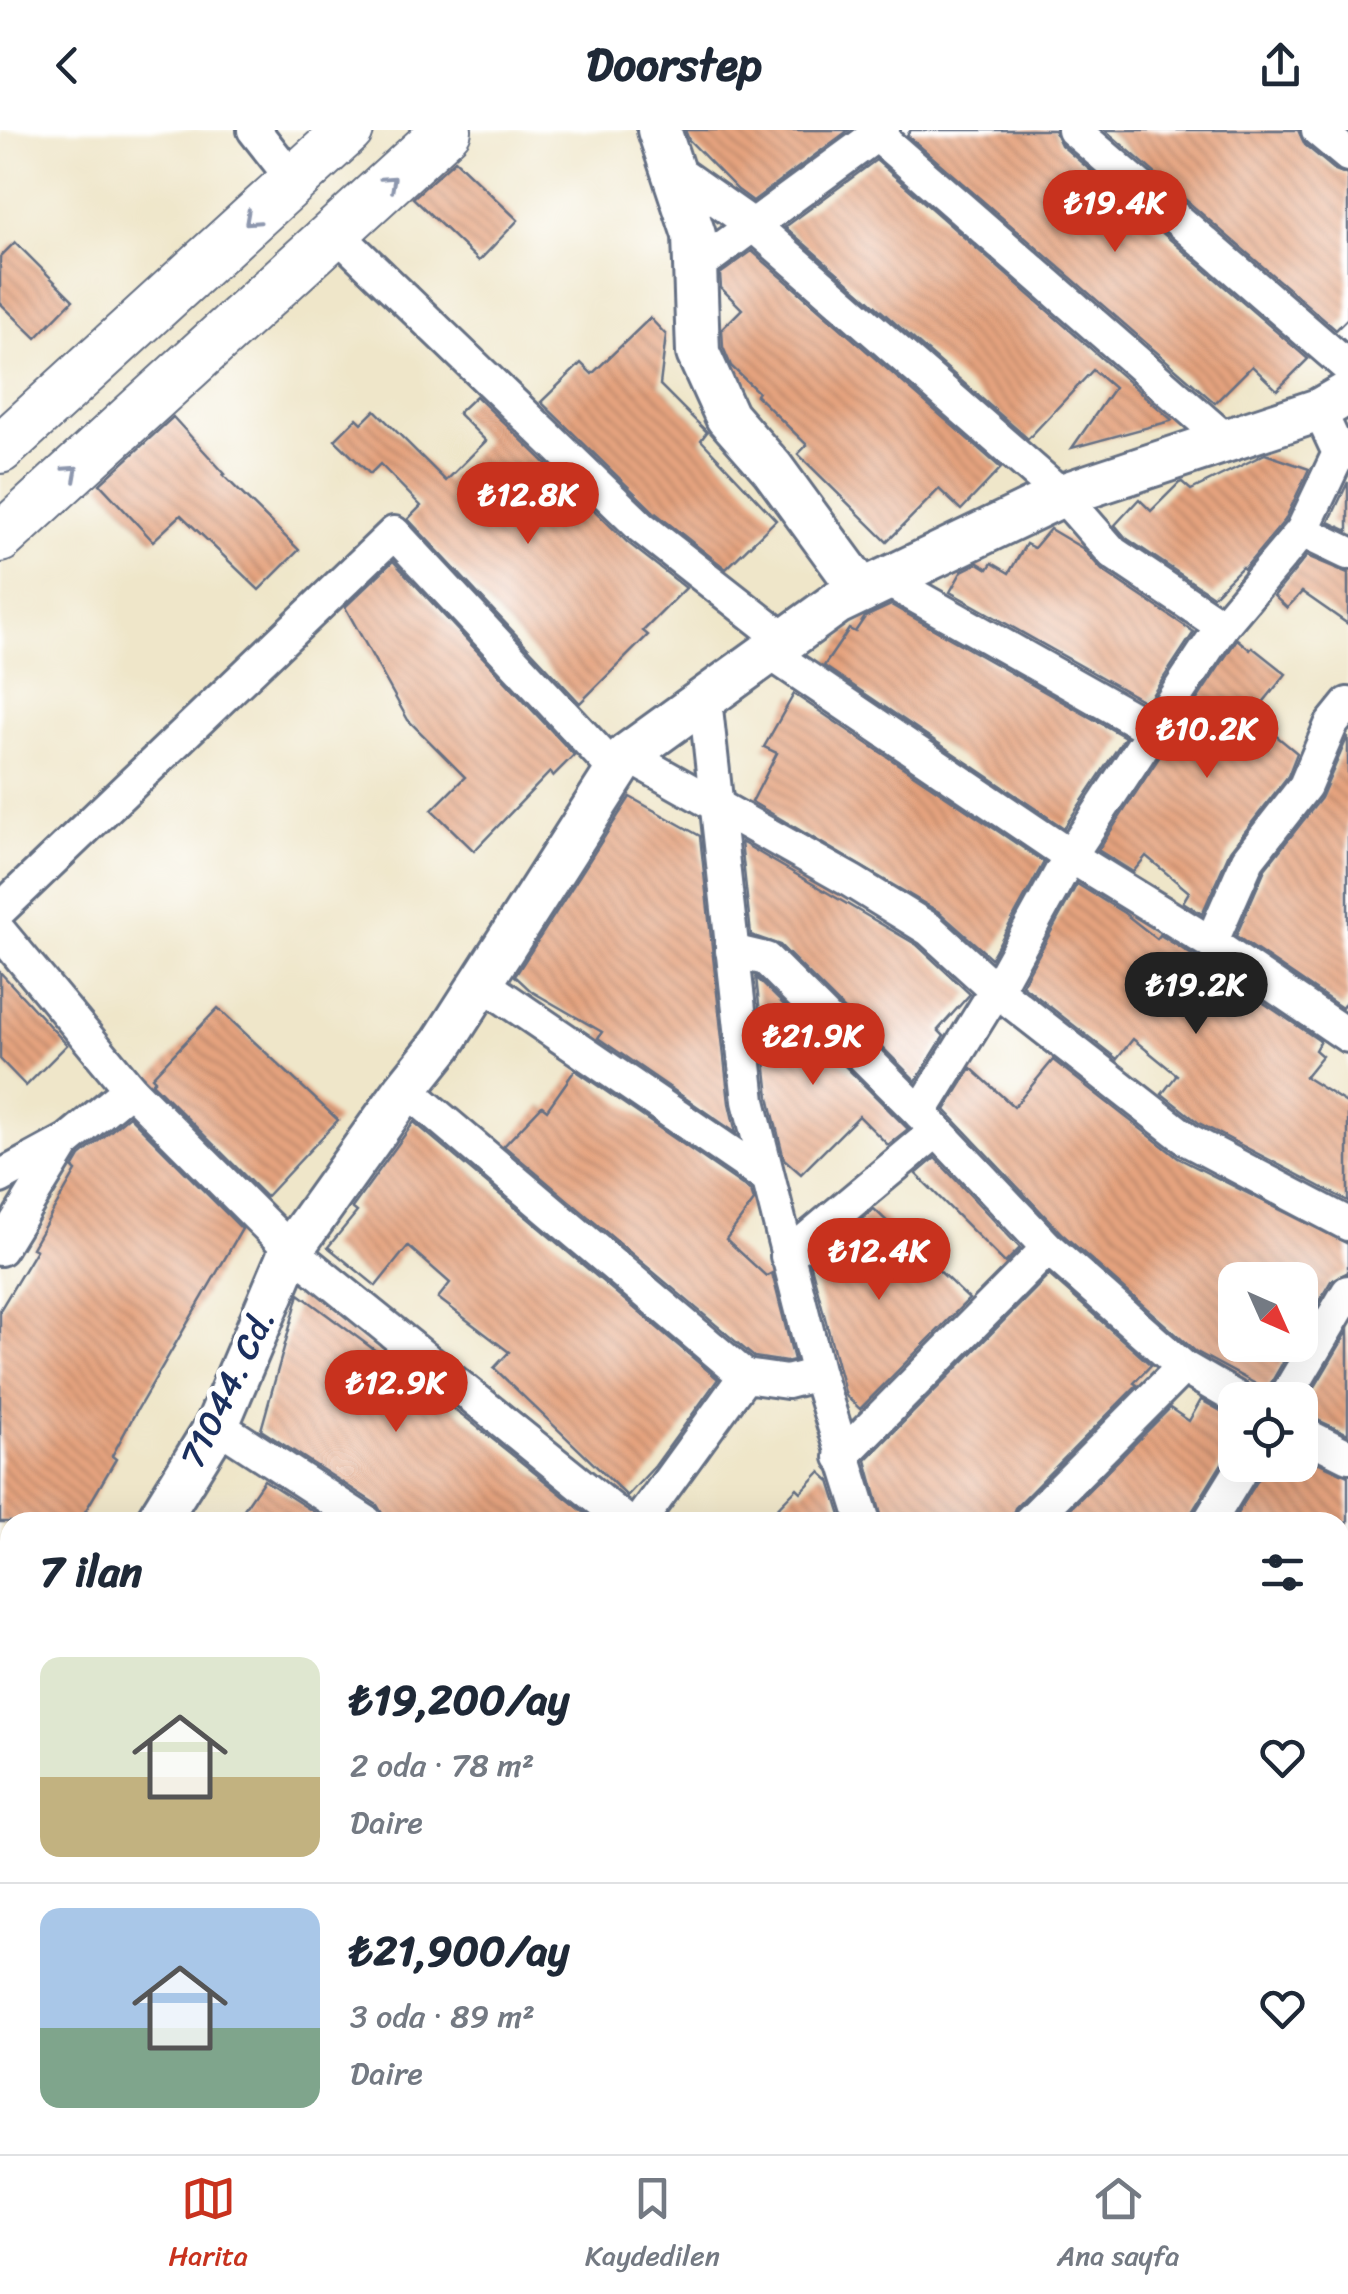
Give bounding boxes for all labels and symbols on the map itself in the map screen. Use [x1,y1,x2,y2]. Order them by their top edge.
pin: ₺19.4K [1034,170,1196,255]
one-way arrow [378,176,397,194]
one-way arrow [244,208,263,226]
pin: ₺12.8K [447,462,609,547]
one-way arrow [60,466,79,484]
pin: ₺10.2K [1126,696,1288,781]
pin: ₺19.2K [1115,952,1277,1037]
pin: ₺21.9K [732,1003,894,1088]
pin: ₺12.4K [798,1218,960,1303]
north arrow [1218,1262,1318,1362]
street label: 71044. Cd. [162,1297,292,1479]
pin: ₺12.9K [315,1350,477,1435]

